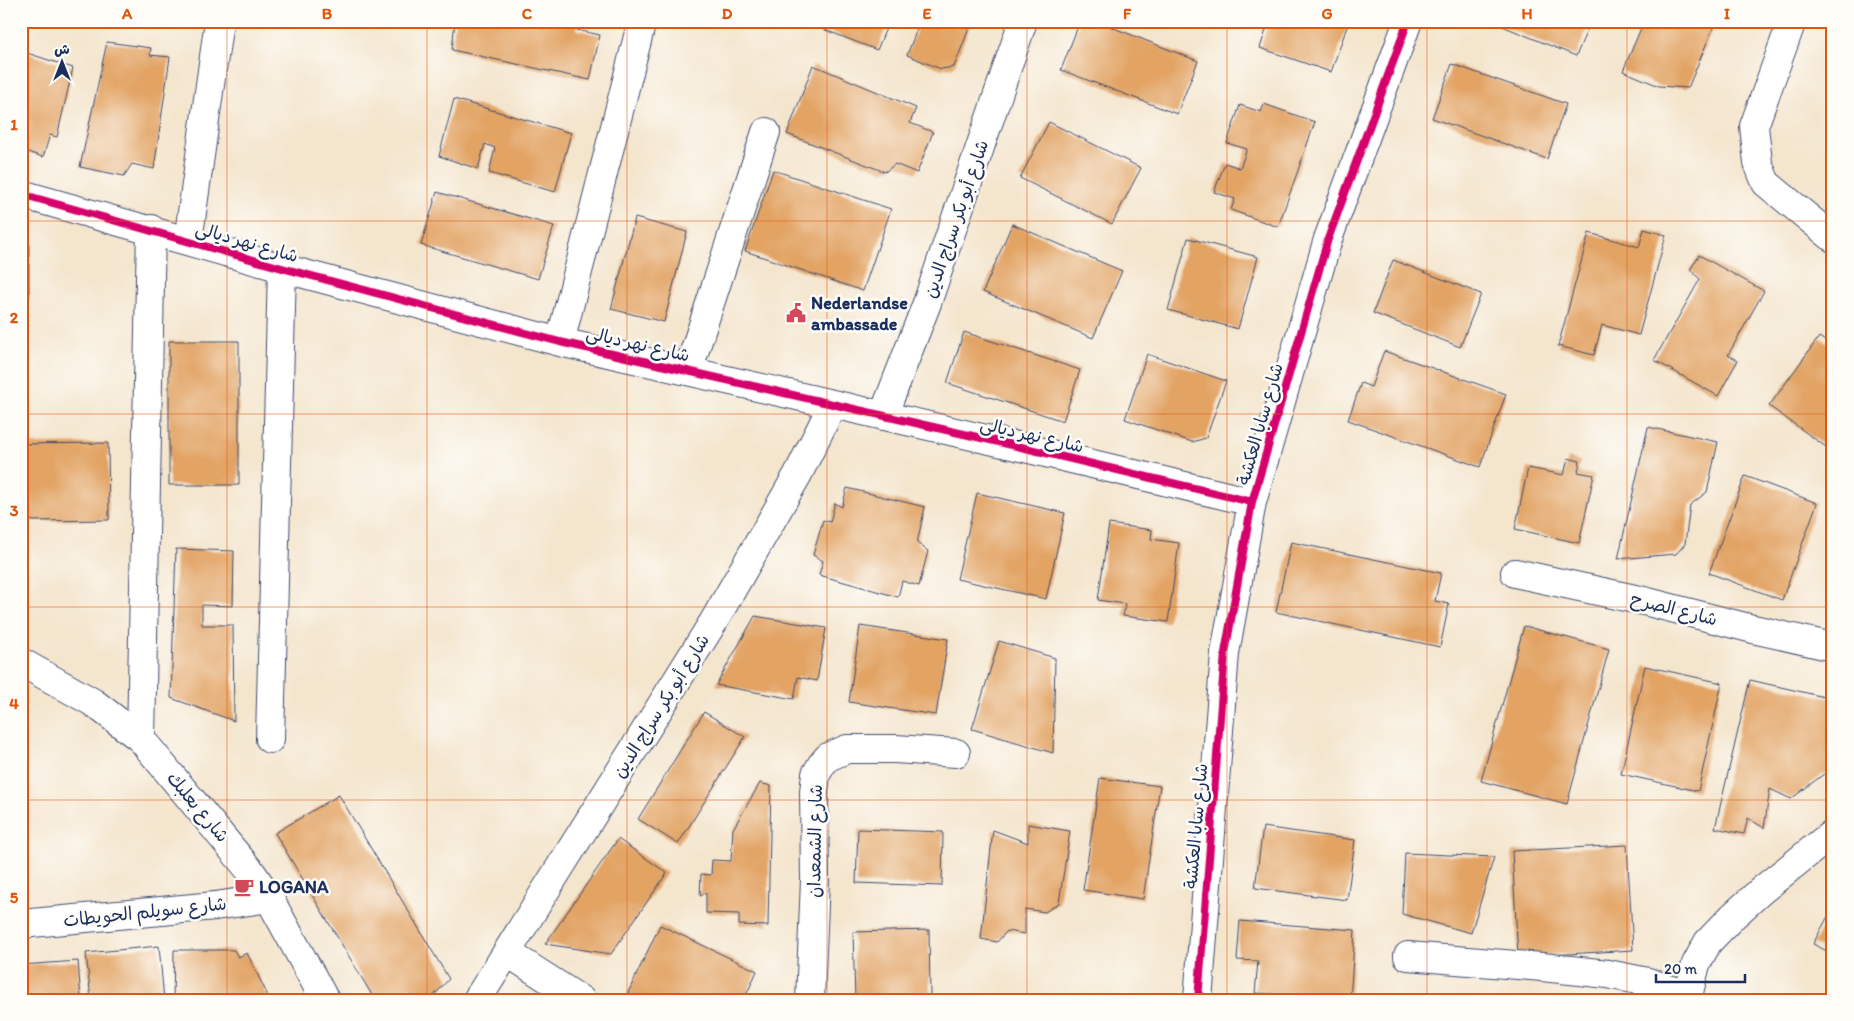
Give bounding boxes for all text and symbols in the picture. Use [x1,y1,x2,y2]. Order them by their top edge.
text: A [121,4,133,23]
text: B [322,4,333,23]
text: C [522,4,533,23]
text: D [722,4,733,23]
text: E [923,4,932,23]
text: F [1123,4,1132,23]
text: G [1321,4,1333,23]
text: H [1521,4,1533,23]
text: I [1724,4,1730,23]
north arrow [38,38,88,88]
text: ش [54,41,70,58]
text: 1 [10,115,18,134]
street label: شارع أبو بكر سراج الدين [919,137,994,301]
street label: شارع نهر ديالى [193,217,301,268]
place label: Nederlandse ambassade [811,292,908,335]
public building icon: Nederlandse ambassade [785,302,807,324]
text: 2 [10,308,19,327]
street label: شارع نهر ديالى [584,321,692,368]
street label: شارع سابا العكشة [1232,360,1289,488]
street label: شارع نهر ديالى [978,412,1086,459]
text: 3 [10,501,19,520]
street label: شارع الصرح [1628,588,1720,631]
street label: شارع أبو بكر سراج الدين [608,630,715,783]
text: 4 [9,694,19,713]
street label: شارع سابا العكشة [1180,762,1213,890]
street label: شارع بعلبك [162,767,234,847]
street label: شارع الشمعدان [803,784,828,898]
cafe icon: LOGANA [233,876,255,898]
place label: LOGANA [259,876,329,898]
text: 5 [10,888,19,907]
street label: شارع سويلم الحويطات [62,892,228,934]
scale bar [1656,951,1745,983]
text: 20 m [1664,960,1698,978]

